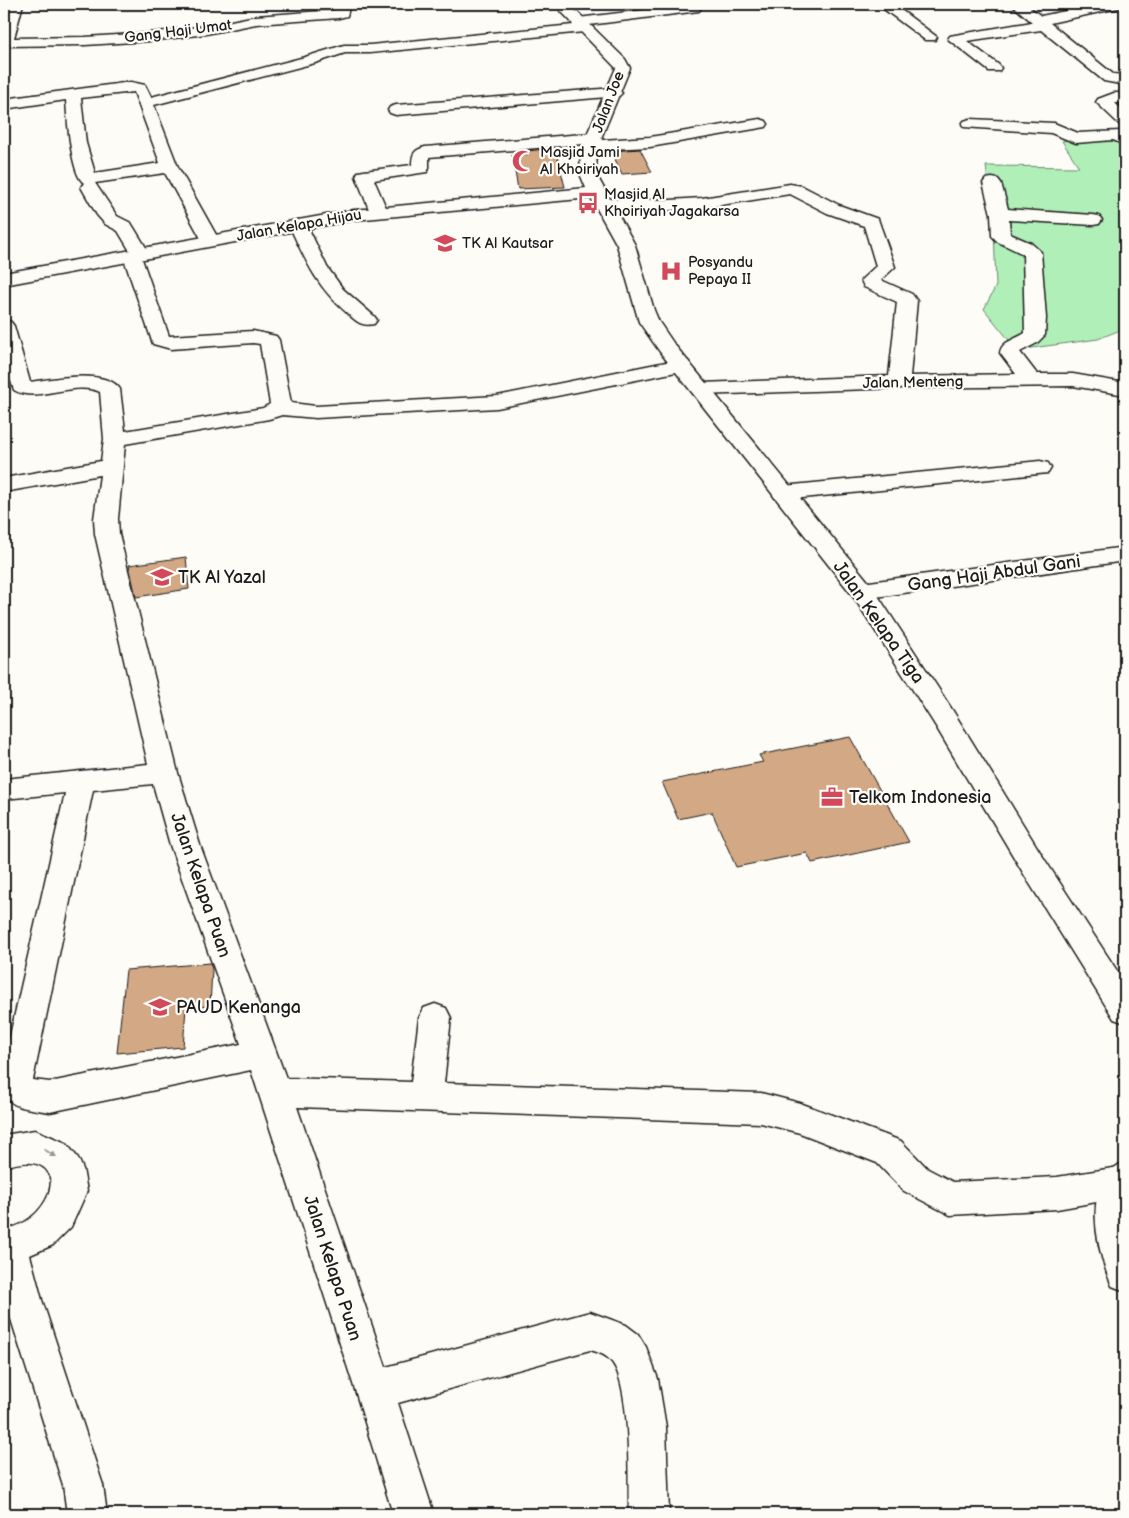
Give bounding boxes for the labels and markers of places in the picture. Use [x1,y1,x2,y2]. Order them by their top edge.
place label: Masjid Jami Al Khoiriyah [540,143,620,179]
mosque icon: Masjid Jami Al Khoiriyah [510,148,536,174]
place label: Masjid Al Khoiriyah Jagakarsa [604,185,739,221]
bus stop icon: Masjid Al Khoiriyah Jagakarsa [575,190,601,216]
school or university icon: TK Al Kautsar [432,230,458,256]
place label: TK Al Kautsar [462,234,554,253]
place label: Posyandu Pepaya II [688,253,753,289]
hospital icon: Posyandu Pepaya II [658,258,684,284]
school or university icon: TK Al Yazal [149,564,175,590]
place label: TK Al Yazal [178,567,266,588]
office icon: Telkom Indonesia [819,784,845,810]
place label: Telkom Indonesia [849,787,992,808]
school or university icon: PAUD Kenanga [147,994,173,1020]
place label: PAUD Kenanga [176,997,301,1018]

